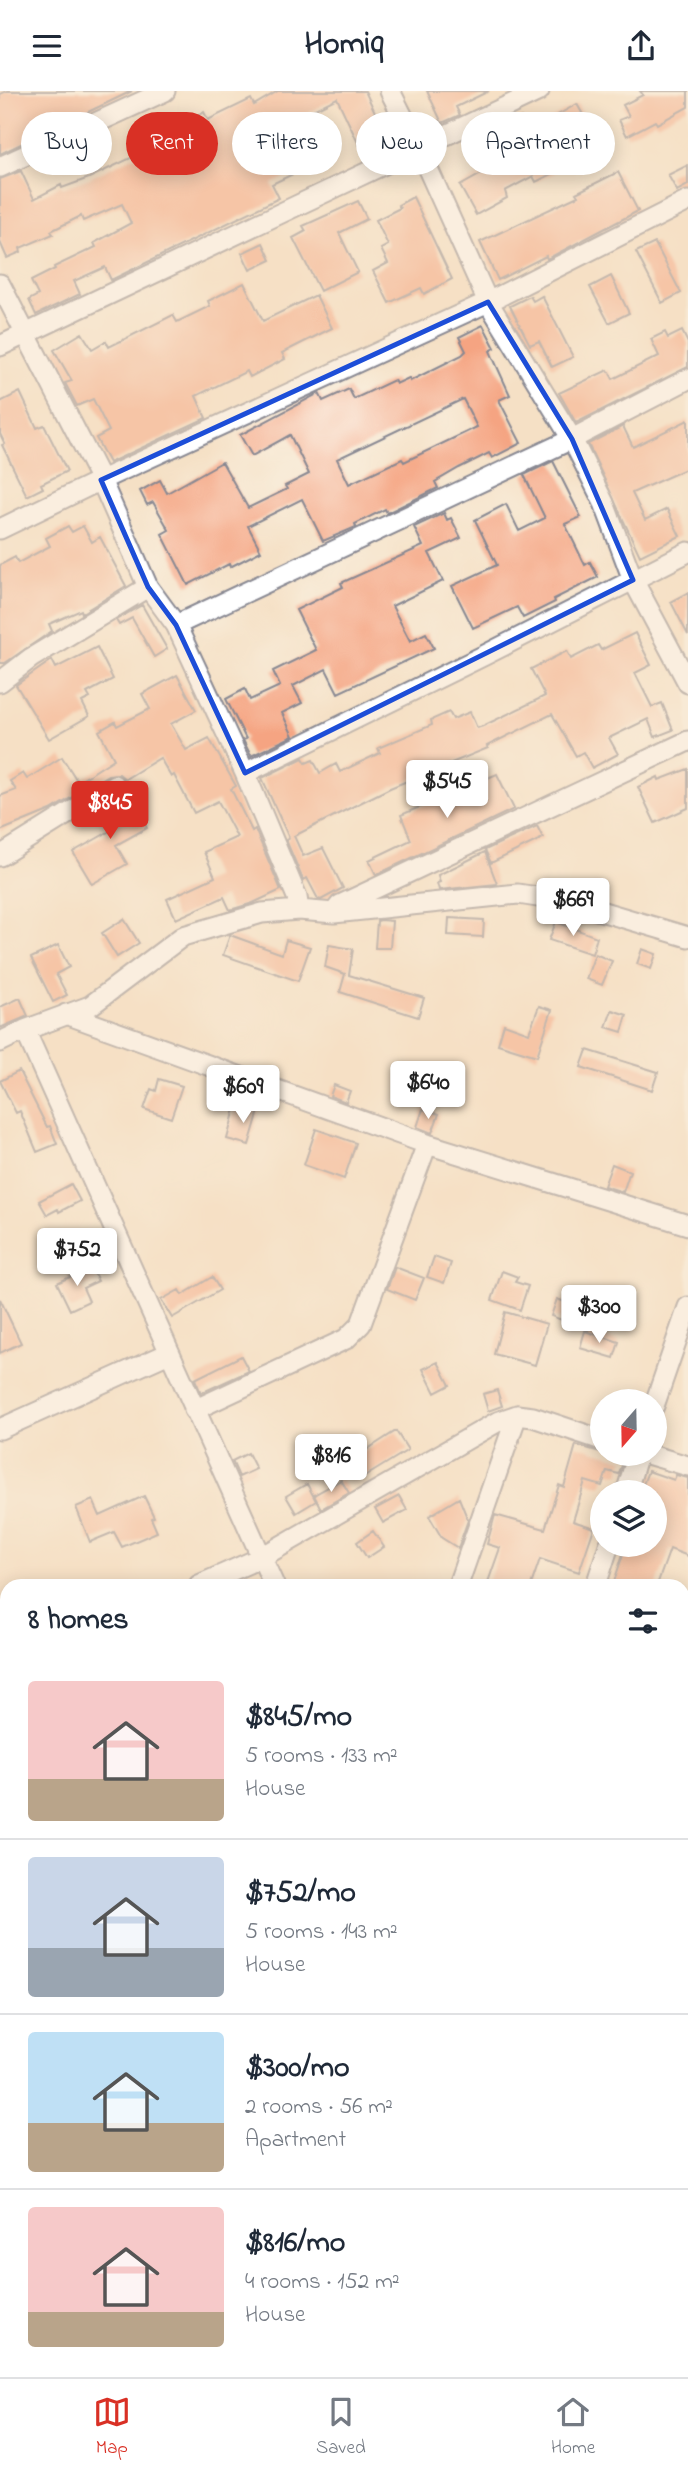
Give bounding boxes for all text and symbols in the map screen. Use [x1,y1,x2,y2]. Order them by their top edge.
text: Homiq [304,22,384,69]
icon: menu [28,27,66,65]
icon: share [622,27,660,65]
chip: Buy [21,112,112,175]
chip: Rent [126,112,218,175]
chip: Filters [232,112,342,175]
chip: New [356,112,447,175]
chip: Apartment [461,112,615,175]
pin: $545 [406,761,488,820]
text: $545 [422,766,472,799]
pin: $845 [69,781,151,841]
text: $845 [87,787,133,820]
pin: $669 [532,879,614,938]
text: $669 [552,884,594,917]
pin: $640 [387,1061,469,1121]
pin: $609 [202,1065,284,1125]
text: $640 [406,1067,450,1100]
text: $609 [223,1071,263,1104]
pin: $752 [36,1229,118,1288]
text: $752 [53,1234,101,1267]
pin: $300 [558,1285,640,1345]
text: $300 [577,1291,621,1324]
north arrow [590,1389,667,1467]
map controls [590,1389,667,1557]
pin: $816 [290,1435,372,1494]
text: $816 [311,1440,351,1473]
button: layers [590,1480,667,1557]
text: 8 homes [28,1599,129,1643]
icon: filters [624,1602,662,1640]
text: $845/mo [245,1696,352,1740]
icon: home [84,1709,168,1793]
text: 5 rooms · 133 m² [245,1740,398,1773]
text: House [245,1773,305,1806]
text: $752/mo [245,1872,356,1916]
icon: home [84,1885,168,1969]
text: 5 rooms · 143 m² [245,1916,398,1949]
text: House [245,1949,305,1982]
text: $300/mo [245,2047,350,2091]
icon: home [84,2060,168,2144]
text: 2 rooms · 56 m² [245,2091,393,2124]
text: Apartment [245,2124,346,2157]
text: $816/mo [245,2222,345,2266]
icon: home [84,2235,168,2319]
text: 4 rooms · 152 m² [245,2266,400,2299]
text: House [245,2299,305,2332]
tab: Map [93,2393,131,2462]
tab: Saved [316,2393,366,2462]
tab: Home [551,2393,595,2462]

